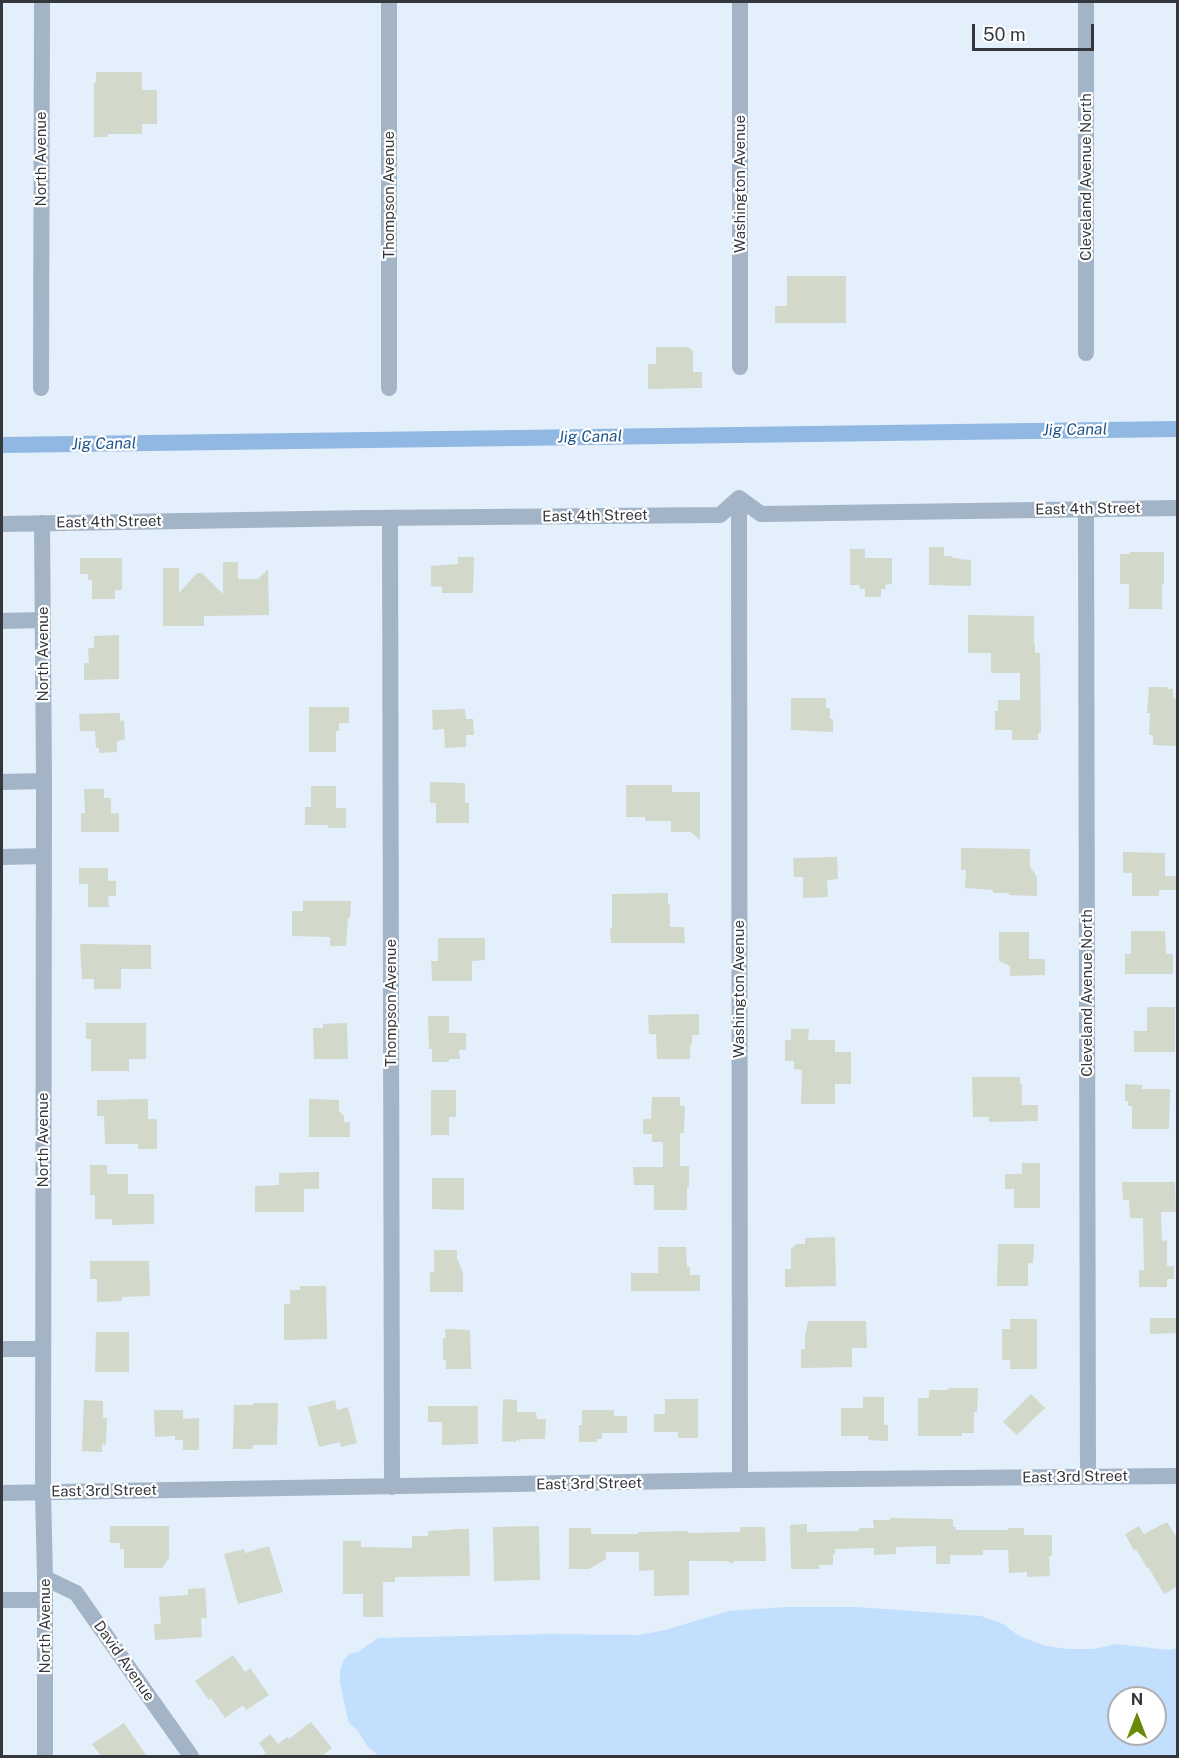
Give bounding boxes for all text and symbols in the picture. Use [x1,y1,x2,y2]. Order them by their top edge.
scale bar [975,12,1096,50]
text: 50 m [983,24,1026,45]
street label: Cleveland Avenue North [1077,93,1095,261]
street label: North Avenue [32,112,50,206]
street label: Washington Avenue [731,115,749,253]
street label: Thompson Avenue [380,131,398,259]
water label: Jig Canal [1043,420,1107,440]
water label: Jig Canal [558,427,622,447]
water label: Jig Canal [72,434,136,454]
street label: East 4th Street [1035,499,1141,519]
street label: East 4th Street [542,506,648,526]
street label: East 4th Street [56,512,162,532]
street label: North Avenue [34,607,52,701]
street label: Cleveland Avenue North [1078,909,1096,1077]
street label: Washington Avenue [730,920,748,1058]
street label: Thompson Avenue [382,939,400,1067]
street label: North Avenue [34,1093,52,1187]
street label: East 3rd Street [1022,1467,1128,1487]
street label: East 3rd Street [536,1474,642,1494]
street label: East 3rd Street [51,1481,157,1501]
street label: North Avenue [36,1579,54,1673]
street label: David Avenue [90,1617,158,1705]
north arrow [1107,1686,1167,1746]
text: N [1131,1690,1143,1709]

